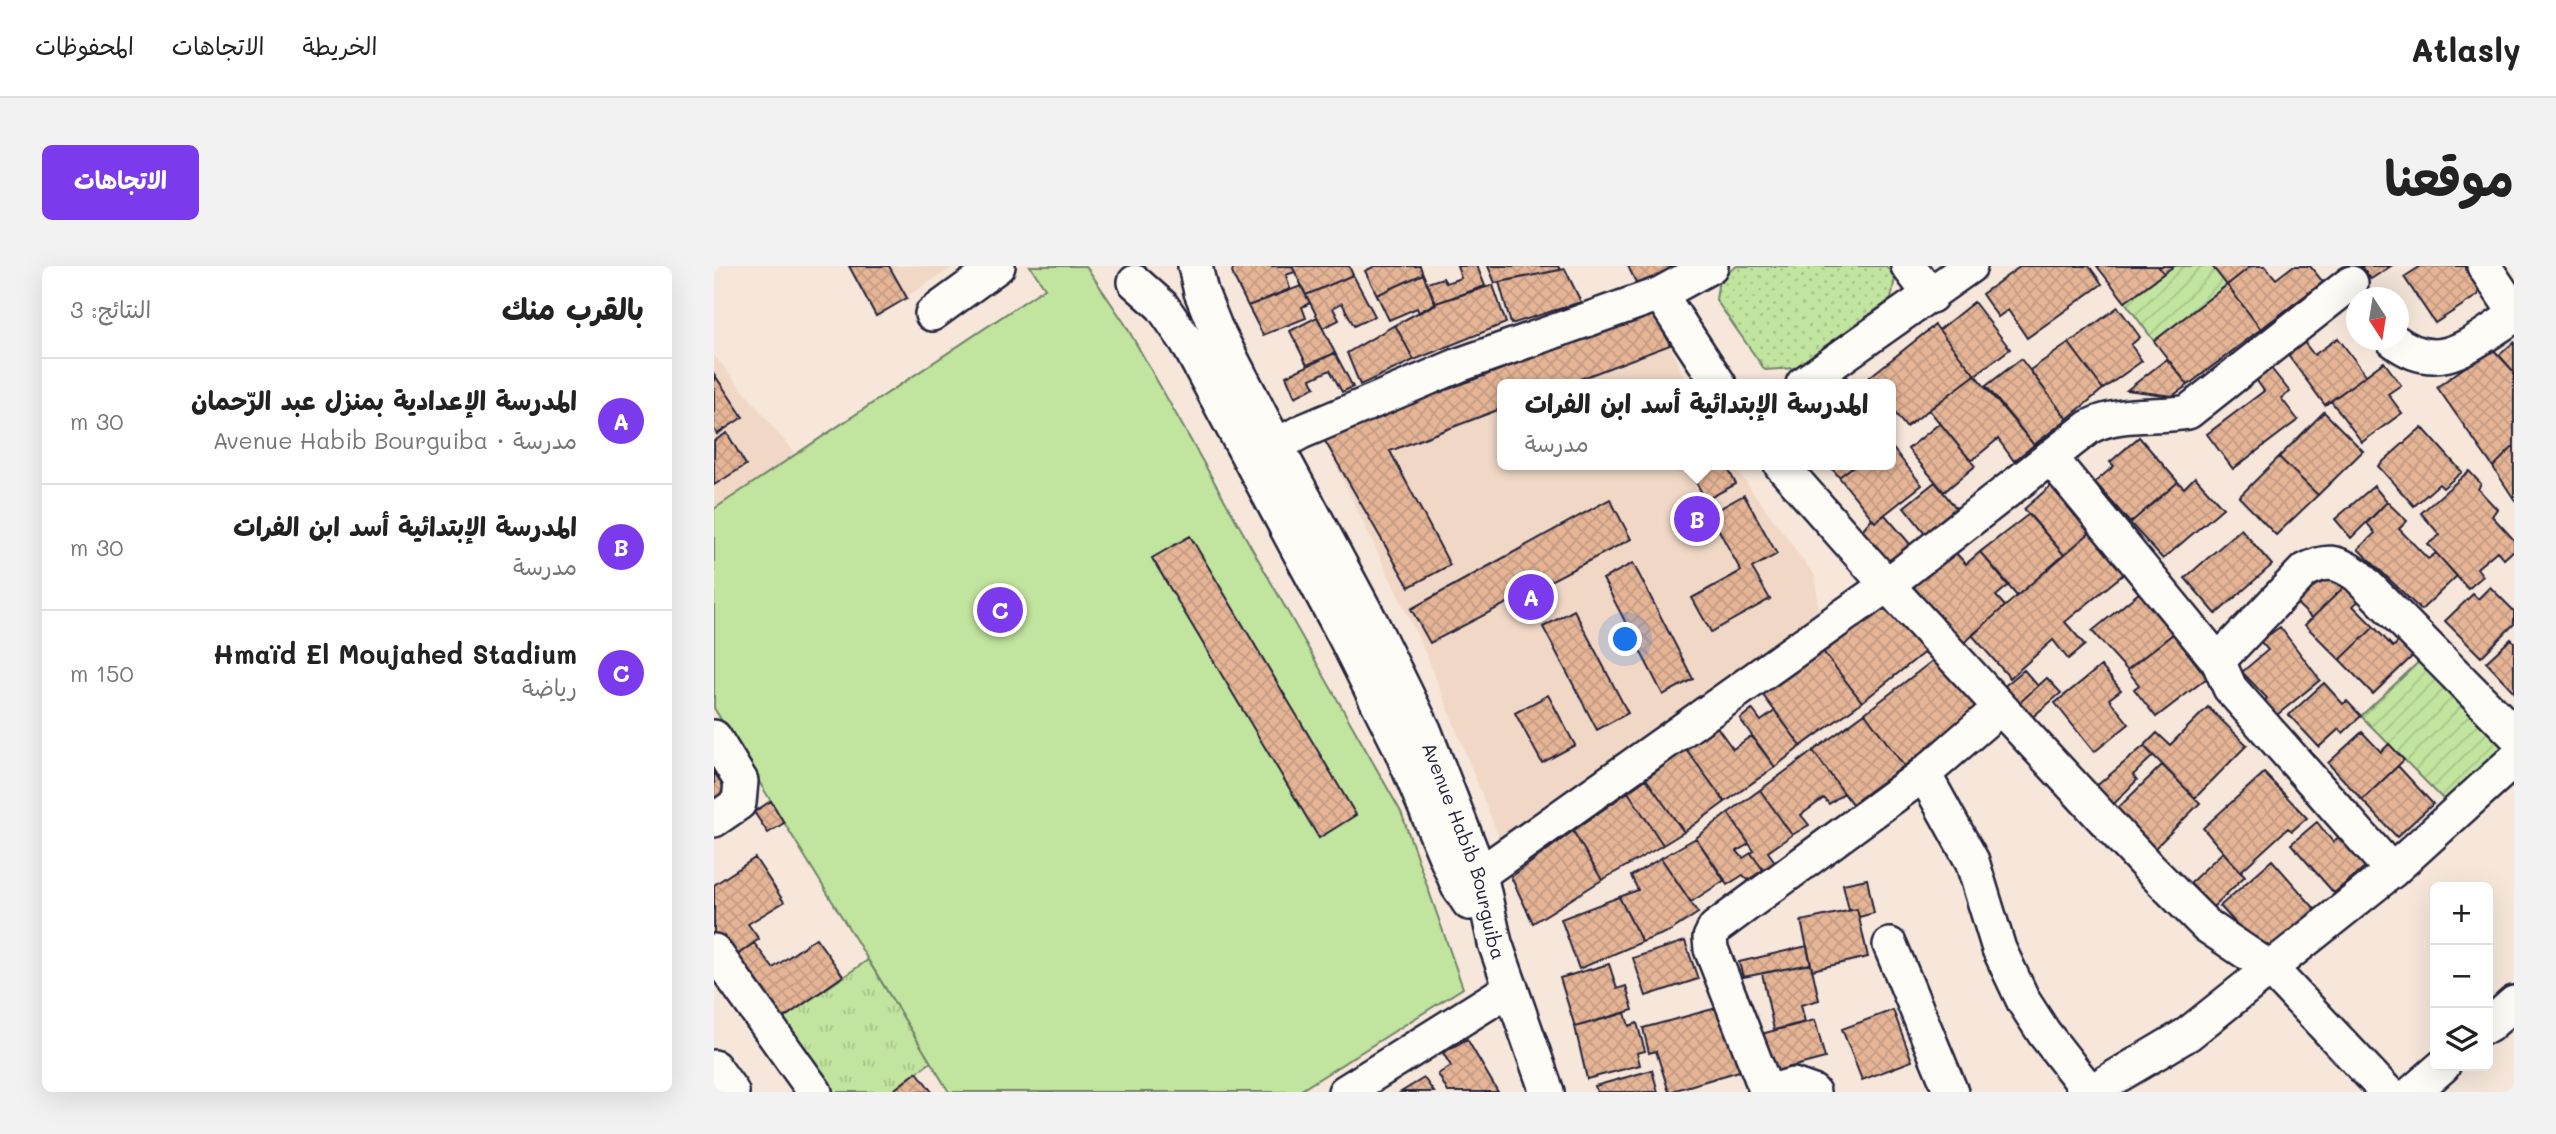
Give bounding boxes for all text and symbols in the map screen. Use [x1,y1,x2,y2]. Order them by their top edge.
text: Atlasly [2411,27,2521,70]
text: المحفوظات [35,30,134,61]
text: الاتجاهات [172,30,265,61]
text: الخريطة [303,30,377,61]
button: الاتجاهات [42,145,199,220]
text: موقعنا [2384,145,2514,208]
north arrow [2346,287,2409,350]
text: بالقرب منك [502,288,644,328]
text: النتائج: 3 [70,294,151,324]
popup [1497,379,1896,470]
text: المدرسة الإعدادية بمنزل عبد الرّحمان [191,383,577,417]
text: المدرسة الإبتدائية أسد ابن الفرات [1525,386,1868,420]
text: 30 m [70,406,123,436]
text: A [613,406,629,436]
text: مدرسة · Avenue Habib Bourguiba [213,425,577,455]
text: مدرسة [1525,428,1589,458]
pin: B [1674,493,1720,545]
text: المدرسة الإبتدائية أسد ابن الفرات [233,509,577,543]
text: 30 m [70,532,123,562]
text: B [613,532,629,562]
text: مدرسة [513,551,577,581]
pin: A [1508,571,1554,623]
pin: C [977,584,1023,636]
your location [1608,622,1642,656]
text: Hmaïd El Moujahed Stadium [213,637,577,671]
text: 150 m [70,658,134,688]
text: C [612,658,630,688]
text: رياضة [522,672,577,702]
street label: Avenue Habib Bourguiba [1417,738,1512,963]
map controls [2430,882,2493,1071]
button: + [2430,882,2493,945]
button: − [2430,945,2493,1008]
button: layers [2430,1008,2493,1071]

